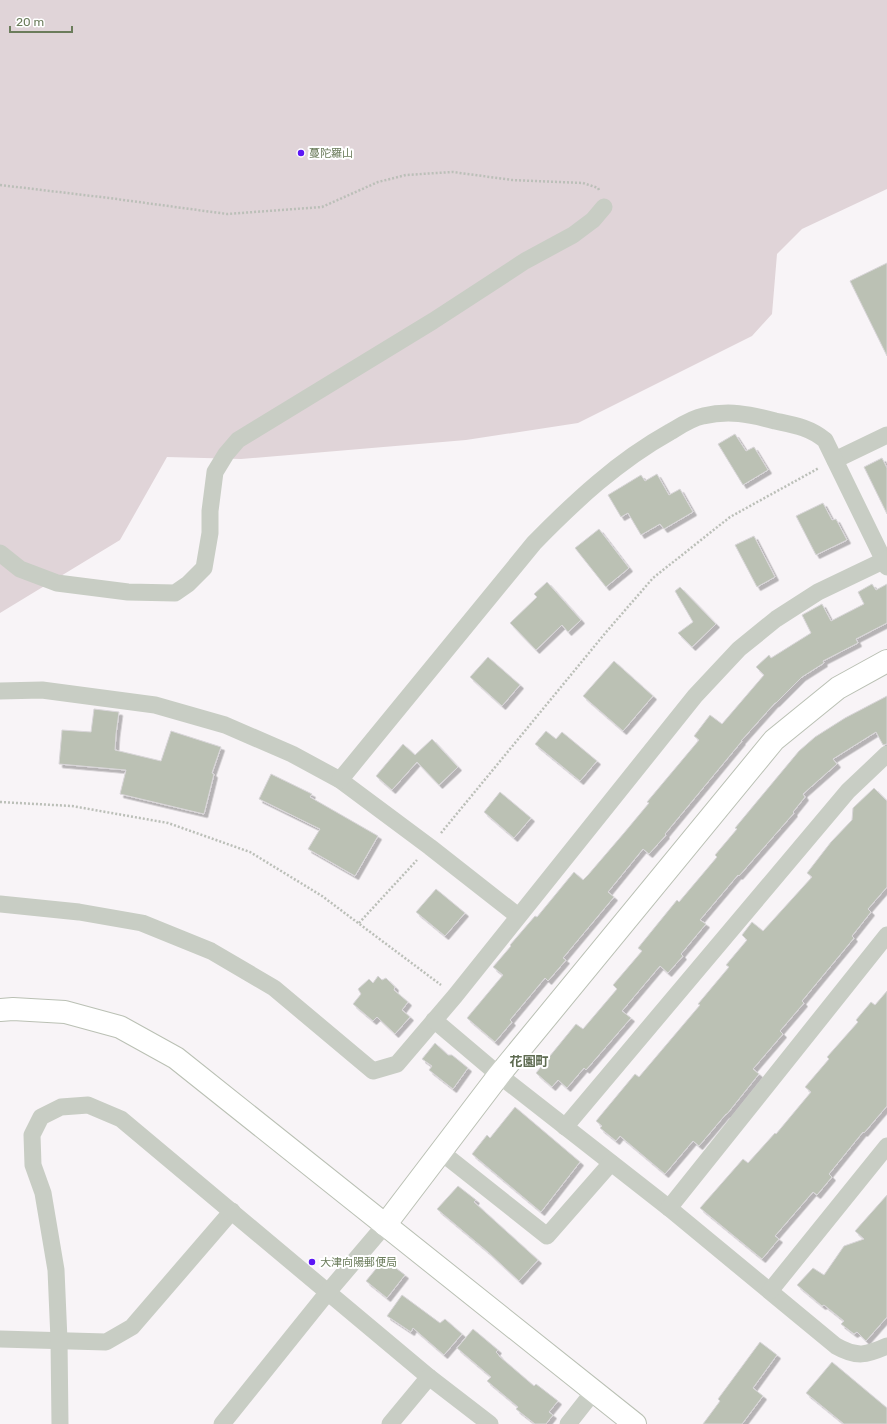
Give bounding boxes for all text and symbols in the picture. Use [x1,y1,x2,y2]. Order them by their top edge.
scale bar [10,8,72,34]
text: 20 m [16,15,44,29]
place label: 蔓陀羅山 [309,147,353,160]
marker: 蔓陀羅山 [296,148,306,158]
district label: 花園町 [509,1054,549,1069]
place label: 大津向陽郵便局 [320,1256,397,1269]
marker: 大津向陽郵便局 [307,1257,317,1267]

